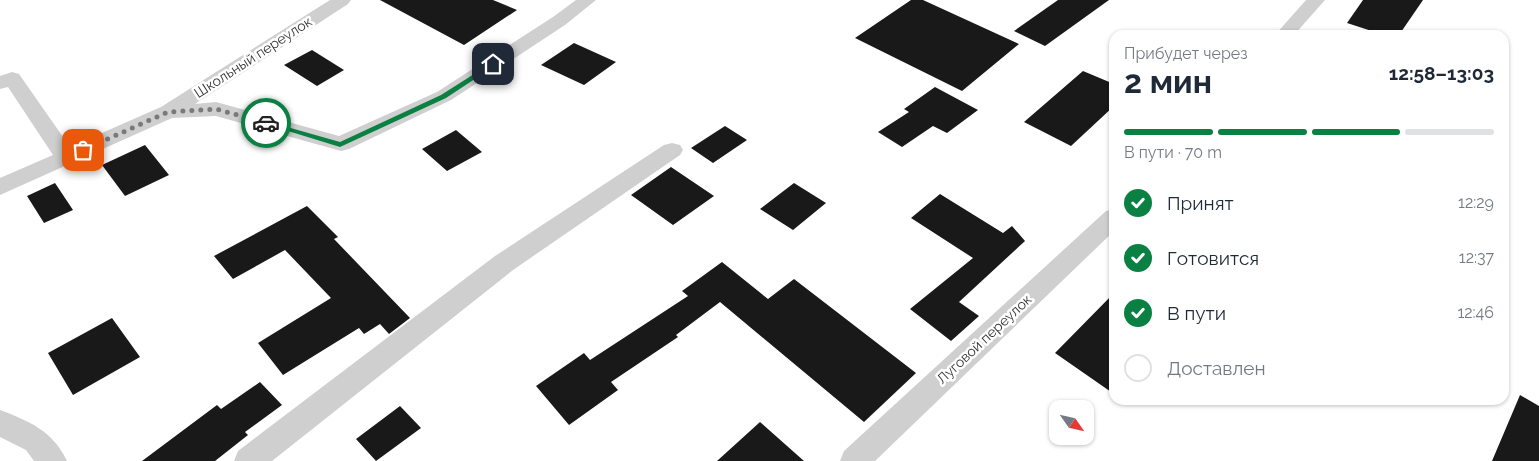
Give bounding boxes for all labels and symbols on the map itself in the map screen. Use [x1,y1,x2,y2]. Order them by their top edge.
street label: Школьный переулок [191,13,315,101]
pin [472,43,514,85]
courier [241,98,291,148]
pin [62,129,104,171]
street label: Луговой переулок [933,291,1035,387]
north arrow [1049,400,1094,445]

